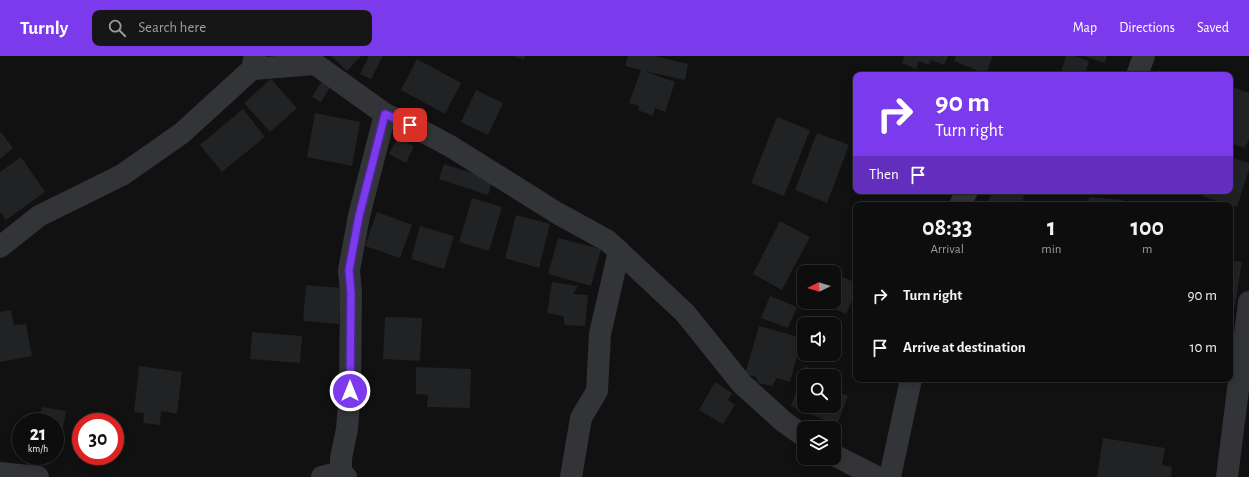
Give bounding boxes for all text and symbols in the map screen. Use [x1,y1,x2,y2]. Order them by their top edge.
search box [92,10,372,46]
icon: search [106,17,128,39]
text: Turnly [20,19,68,38]
text: Search here [138,20,206,35]
text: Map [1073,21,1097,35]
text: Directions [1119,21,1175,35]
text: Saved [1197,21,1229,35]
icon: right [869,88,921,140]
text: 90 m [935,89,990,117]
pin [393,108,427,142]
icon: arrive [399,114,421,136]
text: Turn right [935,122,1004,140]
icon: arrive [907,164,929,186]
text: Then [869,167,899,182]
text: 08:33 [922,216,972,240]
text: 1 [1047,216,1056,240]
text: 100 [1130,216,1164,240]
text: Arrival [930,243,964,256]
text: min [1041,243,1062,256]
text: m [1142,243,1152,256]
north arrow [797,265,841,309]
map controls [797,265,841,465]
icon: right [869,285,891,307]
text: Turn right [903,288,962,303]
text: 90 m [1188,288,1217,303]
button: sound [797,317,841,361]
icon: arrive [869,337,891,359]
text: Arrive at destination [903,340,1026,355]
text: 10 m [1189,340,1217,355]
button: search [797,369,841,413]
position arrow [329,370,371,412]
speed limit sign: 30 [72,413,124,465]
button: layers [797,421,841,465]
text: 21 [30,424,46,444]
text: km/h [28,444,48,454]

